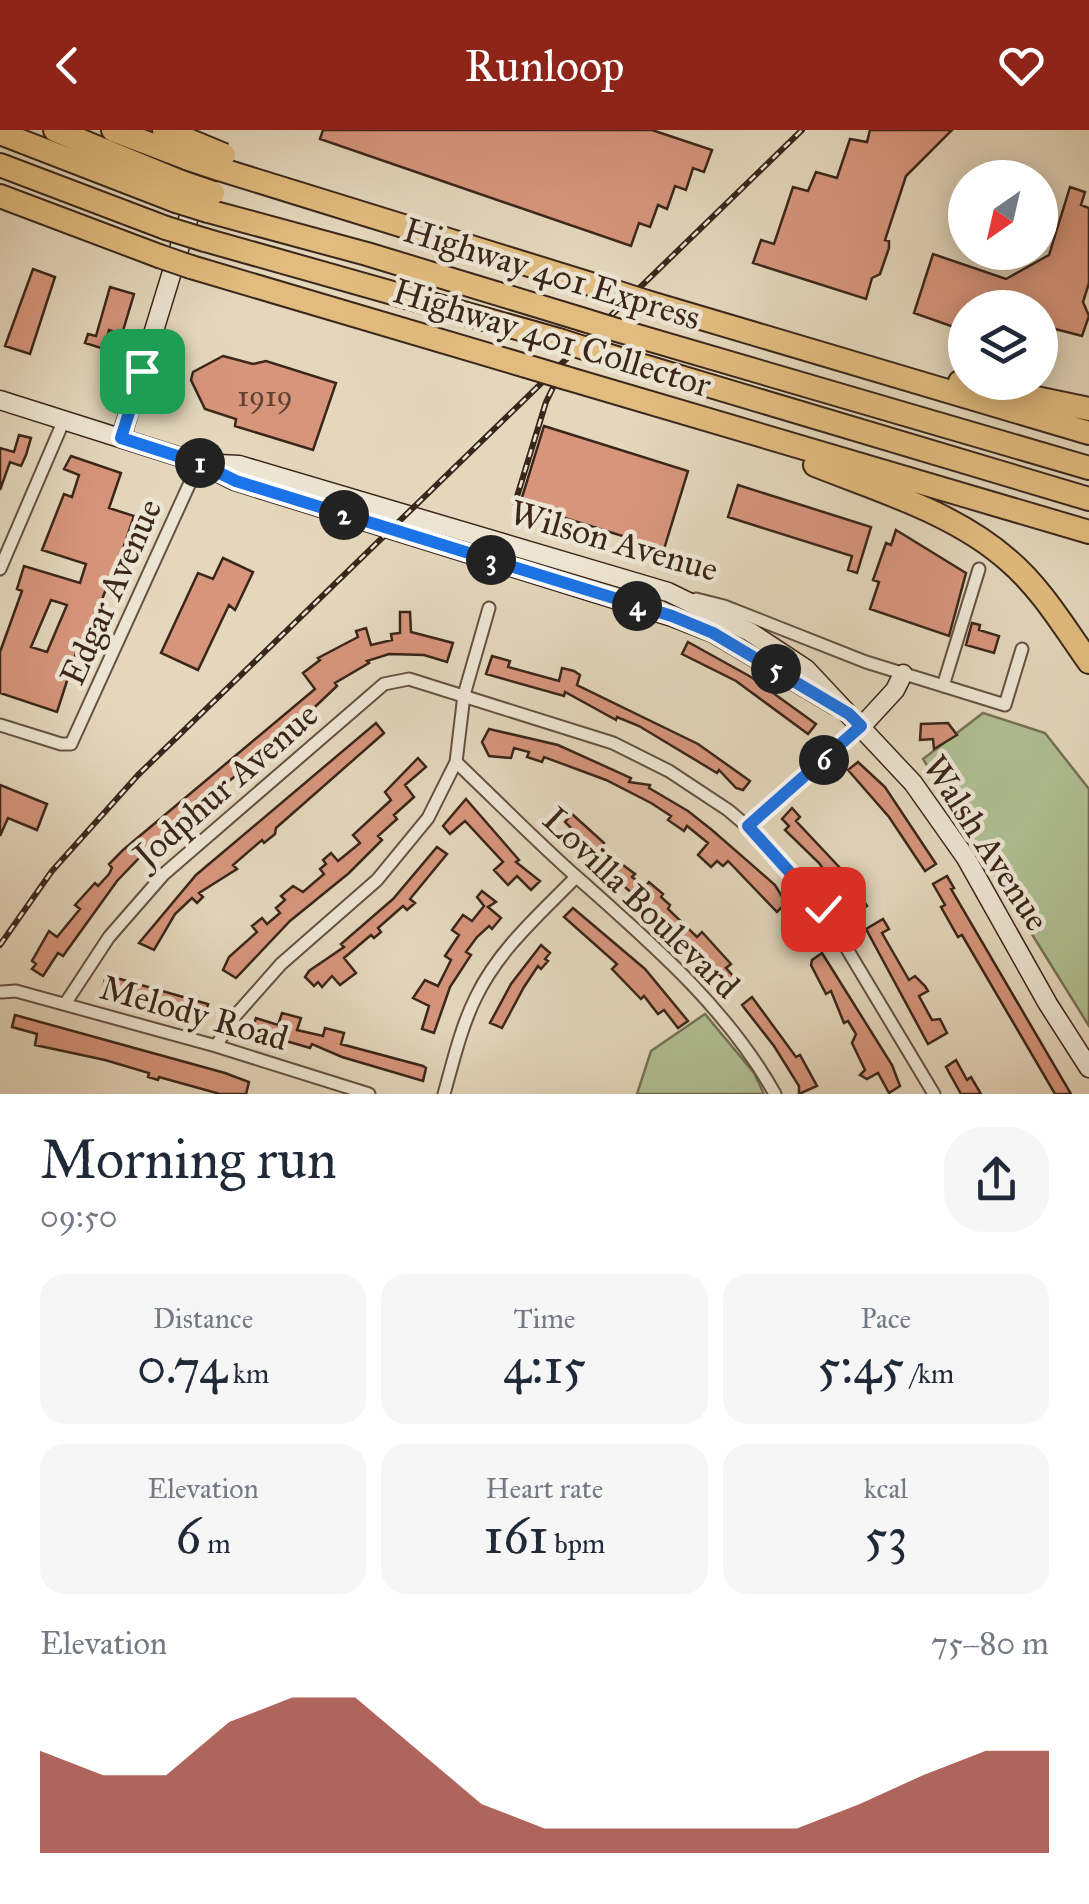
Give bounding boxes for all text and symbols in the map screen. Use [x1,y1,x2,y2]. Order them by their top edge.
icon: back [40,38,95,93]
text: Runloop [464,38,625,93]
icon: heart [994,38,1049,93]
north arrow [948,160,1058,270]
map controls [948,160,1058,400]
street label: Highway 401 Express [398,208,706,340]
street label: Highway 401 Collector [388,269,717,407]
button: layers [948,290,1058,400]
pin [100,329,185,414]
icon: arrive [115,344,170,399]
house number: 1919 [237,378,293,415]
pin: 1 [175,438,225,488]
text: 1 [194,445,206,480]
pin: 2 [319,490,369,540]
street label: Wilson Avenue [505,491,723,591]
street label: Edgar Avenue [51,492,171,692]
text: 2 [337,497,351,532]
pin: 3 [466,535,516,585]
text: 3 [485,542,497,577]
pin: 4 [612,581,662,631]
text: 4 [629,588,645,623]
pin: 5 [751,644,801,694]
text: 5 [769,651,783,686]
street label: Jodphur Avenue [122,693,327,879]
pin: 6 [799,735,849,785]
text: 6 [817,742,831,777]
street label: Walsh Avenue [913,747,1059,939]
street label: Lovilla Boulevard [534,798,749,1008]
pin [781,867,866,952]
icon: check [796,882,851,937]
street label: Melody Road [95,966,293,1060]
text: Morning run [40,1126,337,1193]
button: share [944,1127,1049,1232]
text: 09:50 [40,1197,117,1236]
text: Distance [153,1301,253,1336]
text: Time [513,1301,575,1336]
text: Pace [860,1301,911,1336]
text: 0.74 [137,1336,227,1397]
text: 4:15 [503,1336,586,1397]
text: 5:45 [817,1336,904,1397]
text: km [227,1356,269,1391]
text: /km [904,1356,954,1391]
text: Elevation [148,1471,259,1506]
text: Heart rate [486,1471,603,1506]
text: kcal [864,1471,908,1506]
text: 6 [176,1506,201,1567]
text: 161 [484,1506,548,1567]
text: 53 [864,1506,907,1567]
text: m [201,1526,231,1561]
text: bpm [548,1526,605,1561]
text: Elevation [40,1624,167,1663]
text: 75–80 m [931,1624,1049,1663]

